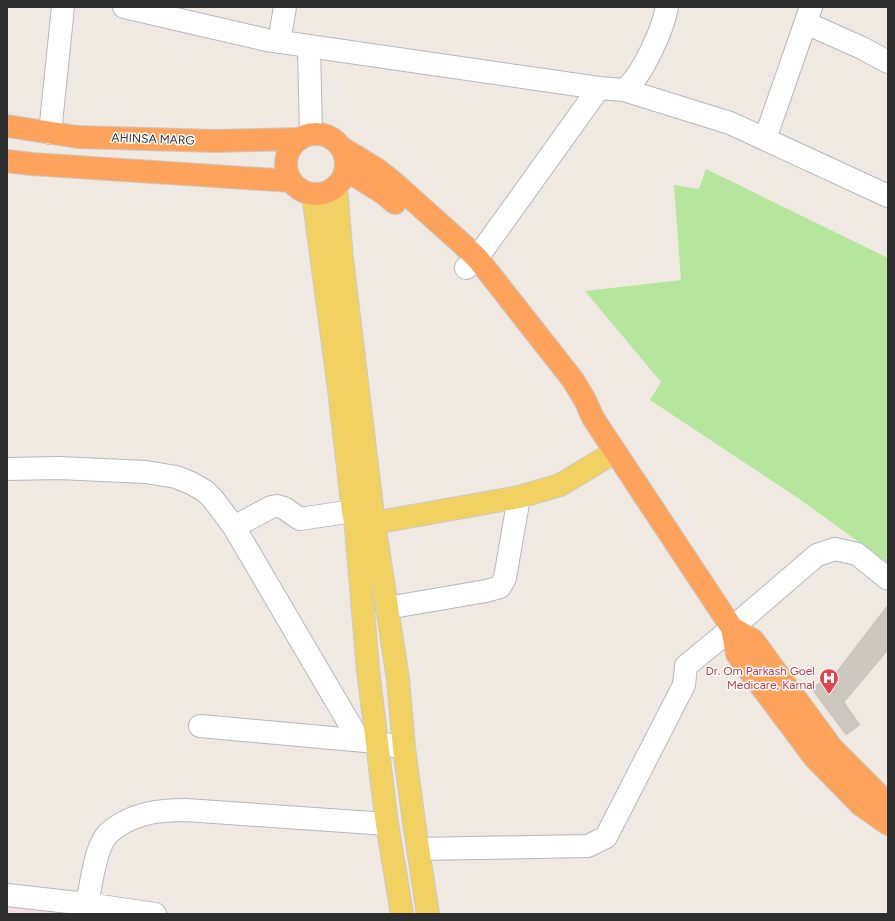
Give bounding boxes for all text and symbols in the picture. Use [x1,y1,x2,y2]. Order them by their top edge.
street label: AHINSA MARG [111,131,195,147]
place label: Dr. Om Parkash Goel Medicare, Karnal [705,664,815,692]
hospital icon: Dr. Om Parkash Goel Medicare, Karnal [818,667,840,695]

